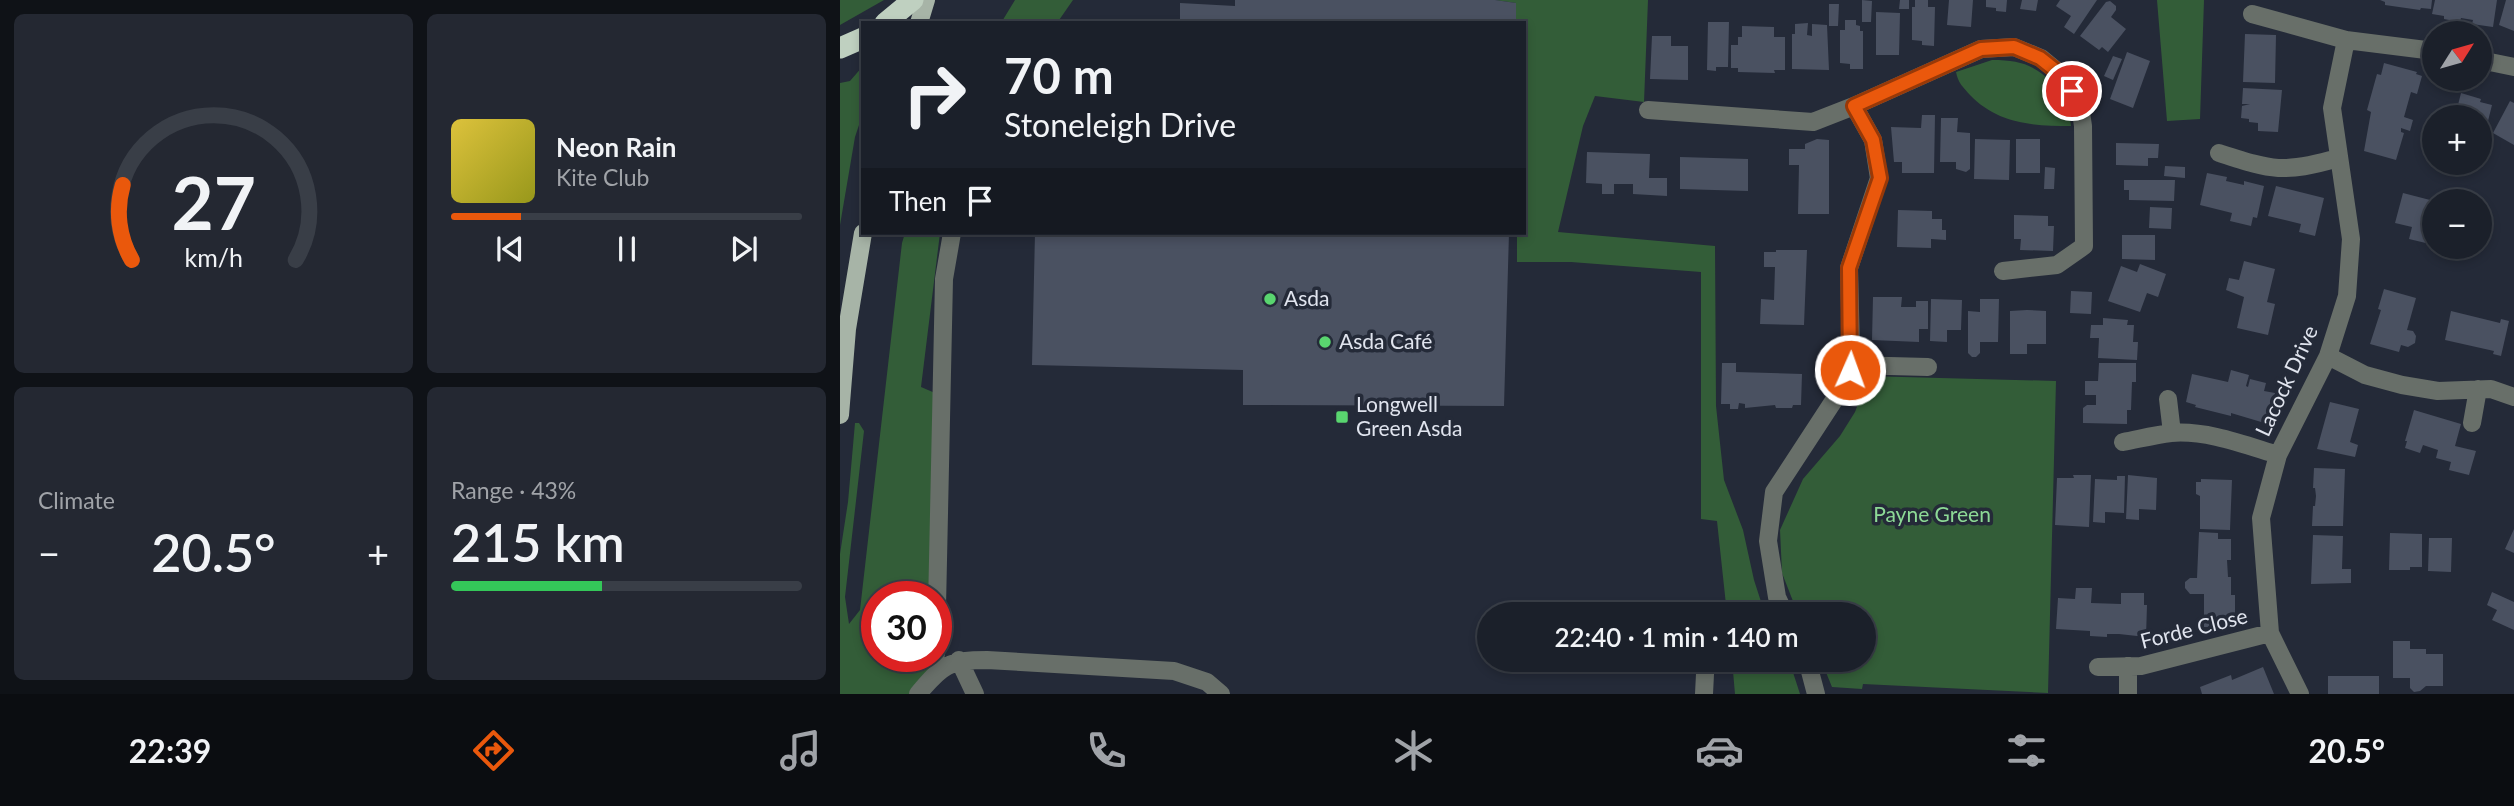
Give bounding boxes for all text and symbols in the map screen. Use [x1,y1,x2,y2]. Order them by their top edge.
north arrow [2422,21,2492,91]
map controls [2422,21,2492,259]
text: 70 m [1004,46,1114,104]
icon: right [889,49,980,140]
pin [2042,61,2102,121]
icon: arrive [2053,72,2091,110]
text: Stoneleigh Drive [1004,105,1236,144]
button: + [2422,105,2492,175]
text: Neon Rain [556,131,676,163]
text: 27 [171,158,256,246]
text: Kite Club [556,163,649,191]
icon: arrive [961,182,999,220]
text: Then [889,185,947,217]
button: − [2422,189,2492,259]
icon: previous [491,230,529,268]
icon: pause [608,230,646,268]
icon: next [725,230,763,268]
text: km/h [184,242,243,272]
place label: Asda [1284,285,1330,310]
marker: Asda [1262,291,1278,307]
street label: Lacock Drive [2249,321,2322,440]
place label: Asda Café [1339,328,1432,353]
position arrow [1813,333,1887,407]
marker: Asda Café [1317,334,1333,350]
place label: Longwell Green Asda [1356,391,1462,440]
marker: Longwell Green Asda [1334,409,1350,425]
text: Range · 43% [451,476,576,504]
text: Climate [38,486,115,514]
park label: Payne Green [1873,501,1991,526]
text: 215 km [451,511,625,573]
text: 20.5° [151,521,276,583]
text: − [38,530,60,576]
text: + [367,530,389,576]
speed limit sign: 30 [861,581,952,672]
street label: Forde Close [2138,602,2250,653]
text: 22:40 · 1 min · 140 m [1554,621,1799,653]
icon: directions [469,726,518,775]
icon: music [776,726,825,775]
icon: phone [1082,726,1131,775]
icon: climate [1389,726,1438,775]
icon: car [1695,726,1744,775]
icon: filters [2002,726,2051,775]
text: 22:39 [129,731,211,770]
text: 20.5° [2309,731,2385,770]

